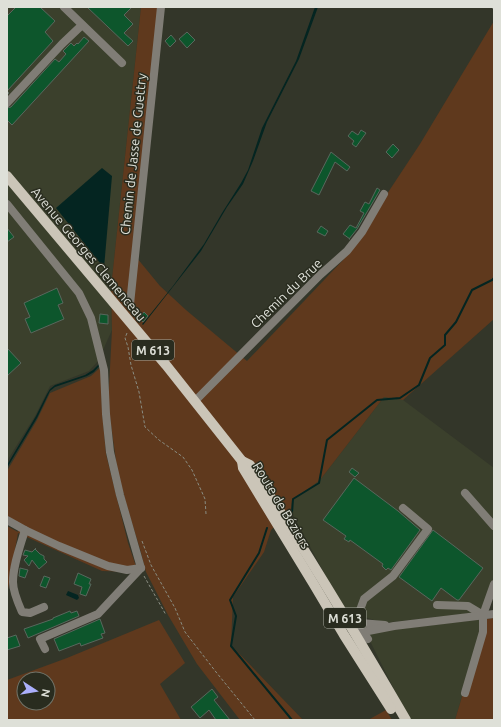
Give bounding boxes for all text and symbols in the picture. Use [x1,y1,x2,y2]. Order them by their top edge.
street label: Chemin de Jasse de Guettry [118,73,148,235]
street label: Avenue Georges Clemenceau [29,184,149,324]
street label: Chemin du Brue [248,256,324,330]
road number: M 613 [132,340,174,360]
street label: Route de Béziers [251,459,314,551]
road number: M 613 [324,608,366,628]
north arrow [16,671,56,711]
text: N [39,688,53,698]

